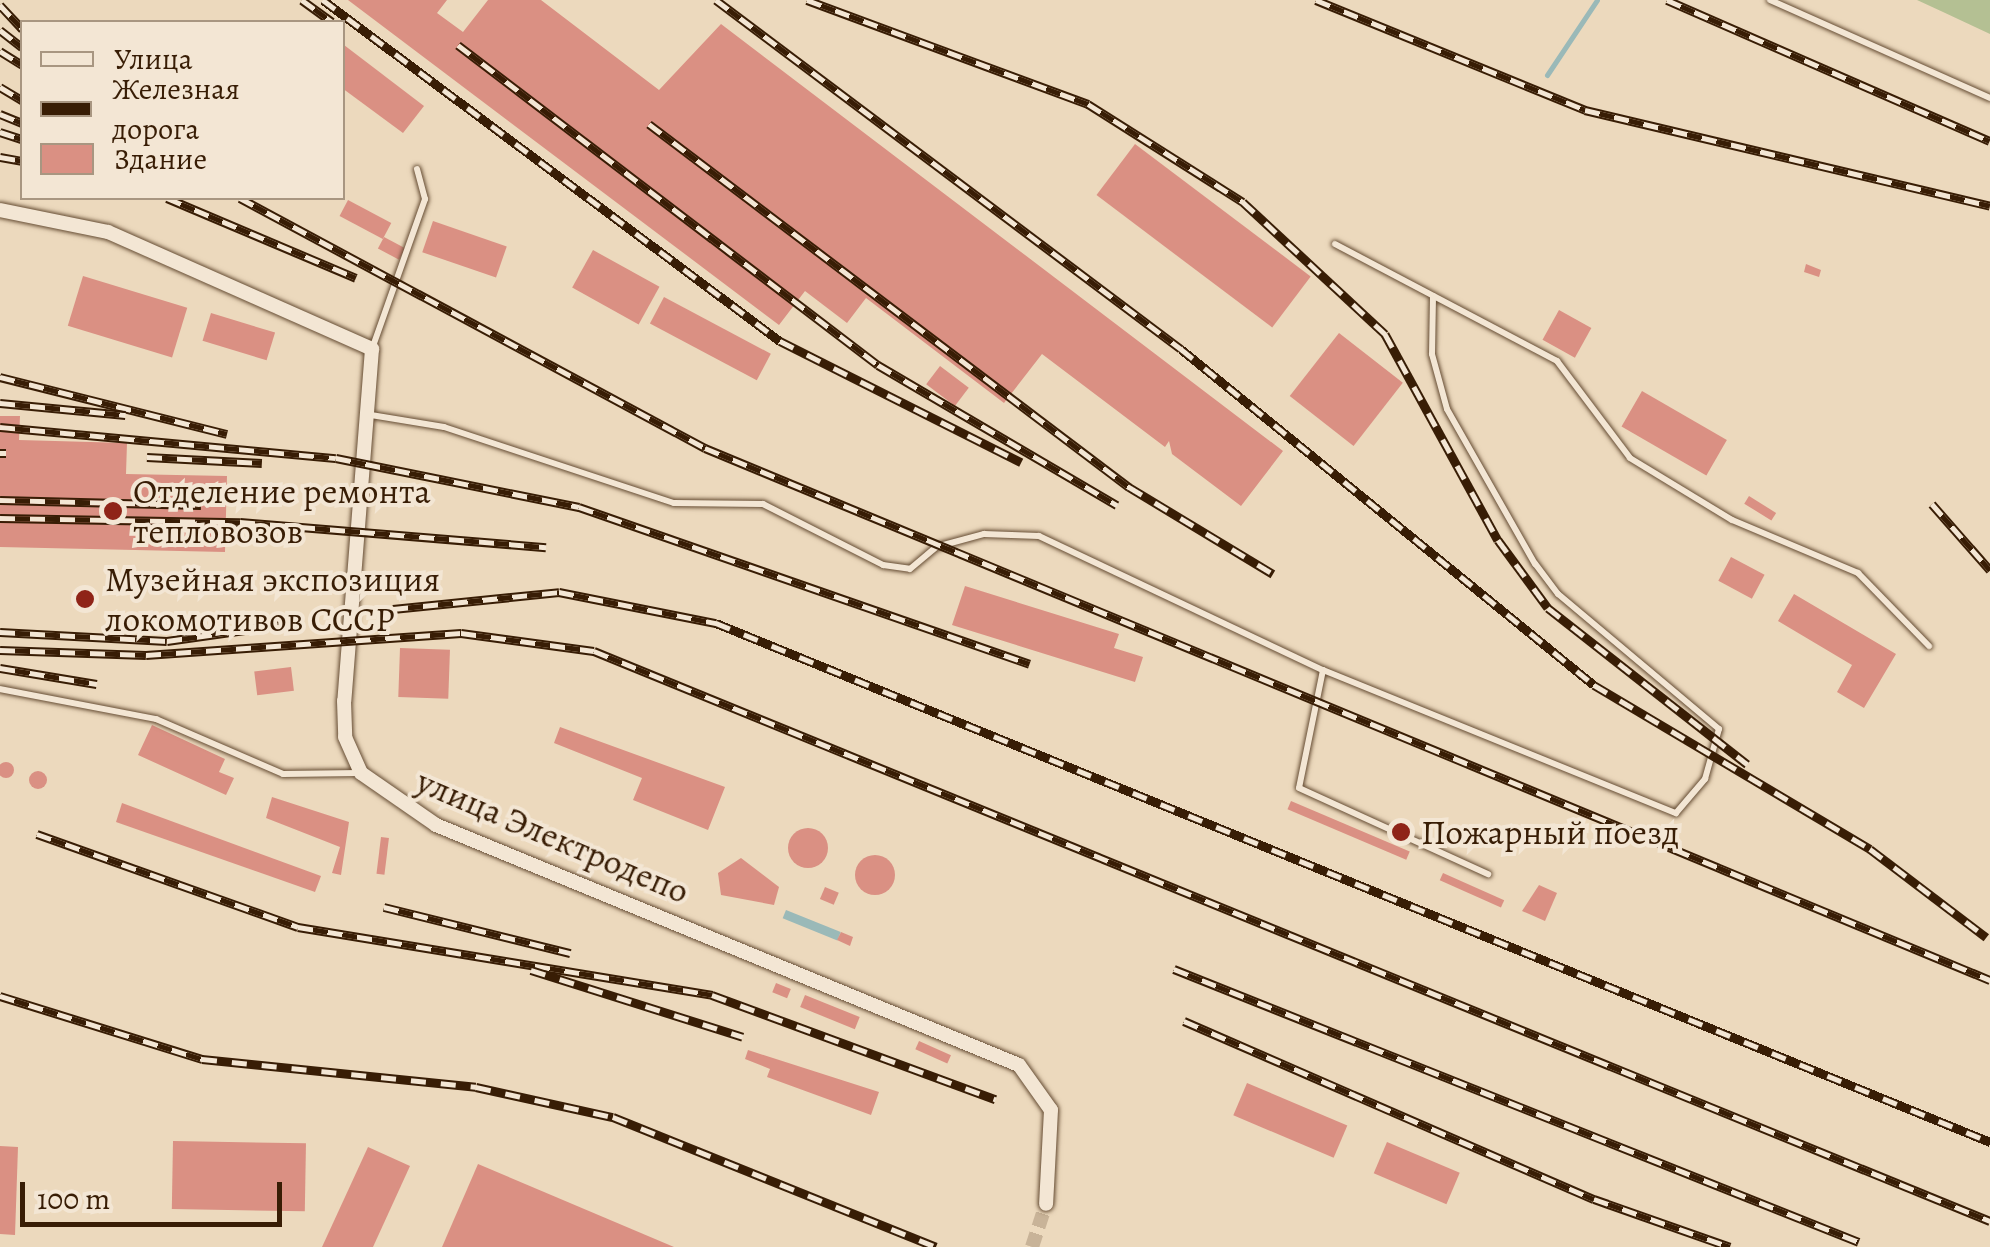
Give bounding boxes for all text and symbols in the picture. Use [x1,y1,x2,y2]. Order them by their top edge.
legend [20,20,345,200]
text: Улица [114,39,193,79]
text: Железная дорога [112,69,240,149]
text: Здание [114,139,207,179]
place label: Отделение ремонта тепловозов [133,470,431,552]
marker: Отделение ремонта тепловозов [102,500,124,522]
place label: Музейная экспозиция локомотивов СССР [105,558,440,640]
marker: Музейная экспозиция локомотивов СССР [74,588,96,610]
street label: улица Электродепо [410,760,696,912]
place label: Пожарный поезд [1421,811,1679,853]
marker: Пожарный поезд [1390,821,1412,843]
scale bar [25,1162,288,1224]
text: 100 m [37,1179,110,1219]

